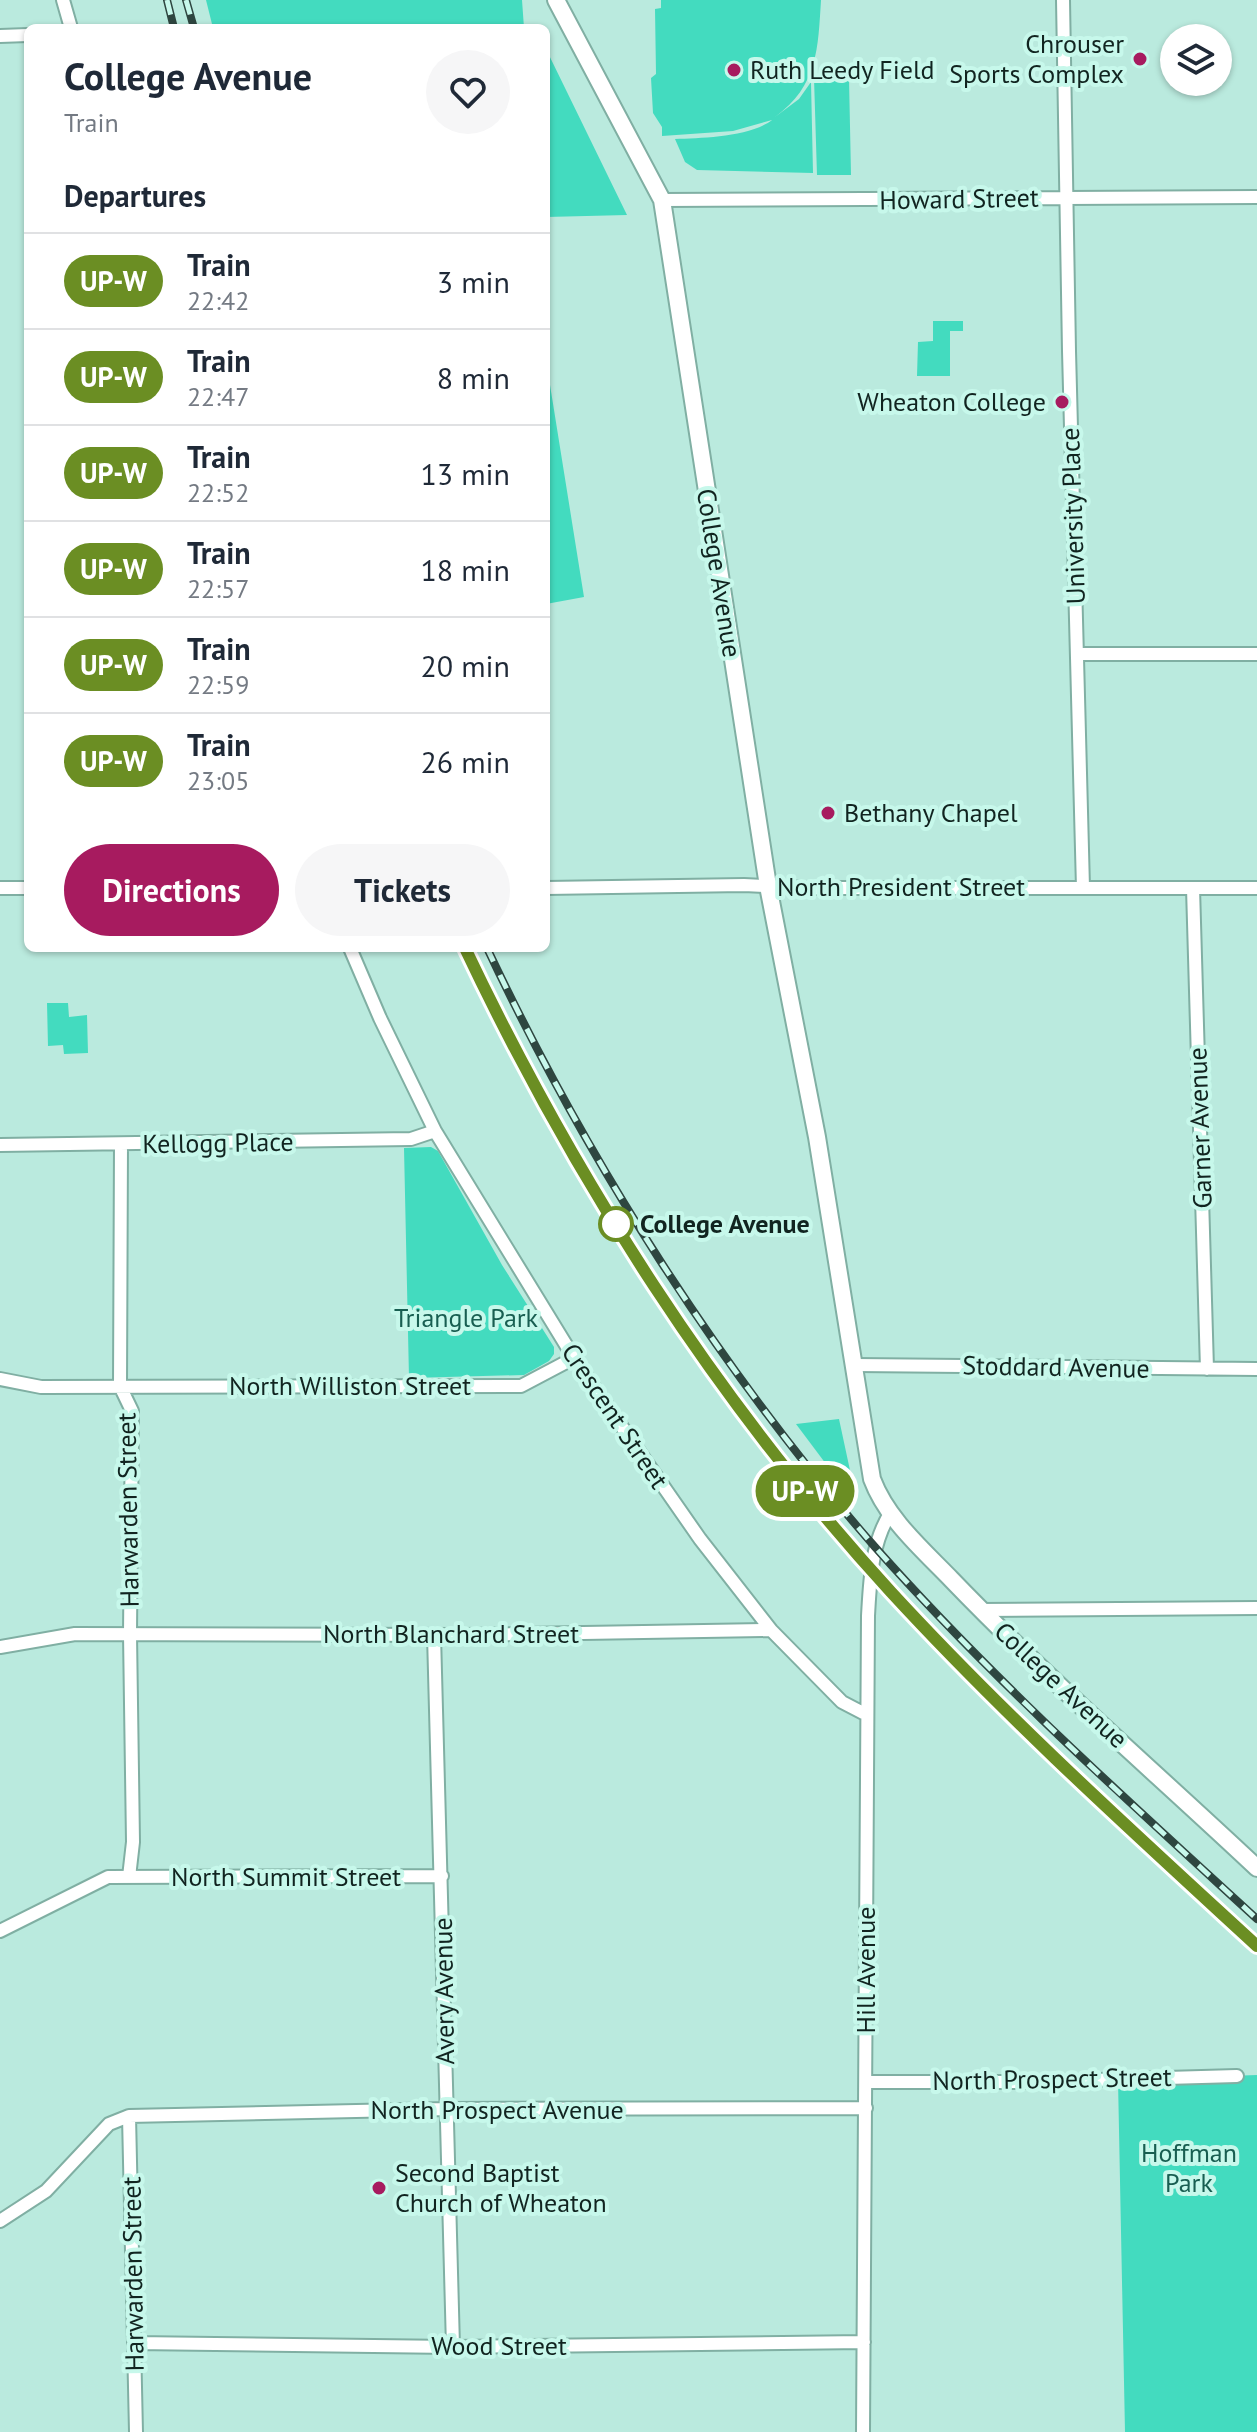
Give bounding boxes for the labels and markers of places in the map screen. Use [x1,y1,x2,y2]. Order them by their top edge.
place label: Chrouser Sports Complex [949,27,1124,90]
marker: Chrouser Sports Complex [1131,50,1149,68]
place label: Ruth Leedy Field [750,53,935,86]
marker: Ruth Leedy Field [725,61,743,79]
place label: Wheaton College [857,385,1046,418]
marker: Wheaton College [1053,393,1071,411]
place label: Bethany Chapel [844,796,1018,829]
marker: Bethany Chapel [819,804,837,822]
marker: College Avenue [599,1207,633,1241]
place label: College Avenue [640,1207,810,1240]
place label: Second Baptist Church of Wheaton [395,2156,607,2219]
marker: Second Baptist Church of Wheaton [370,2179,388,2197]

